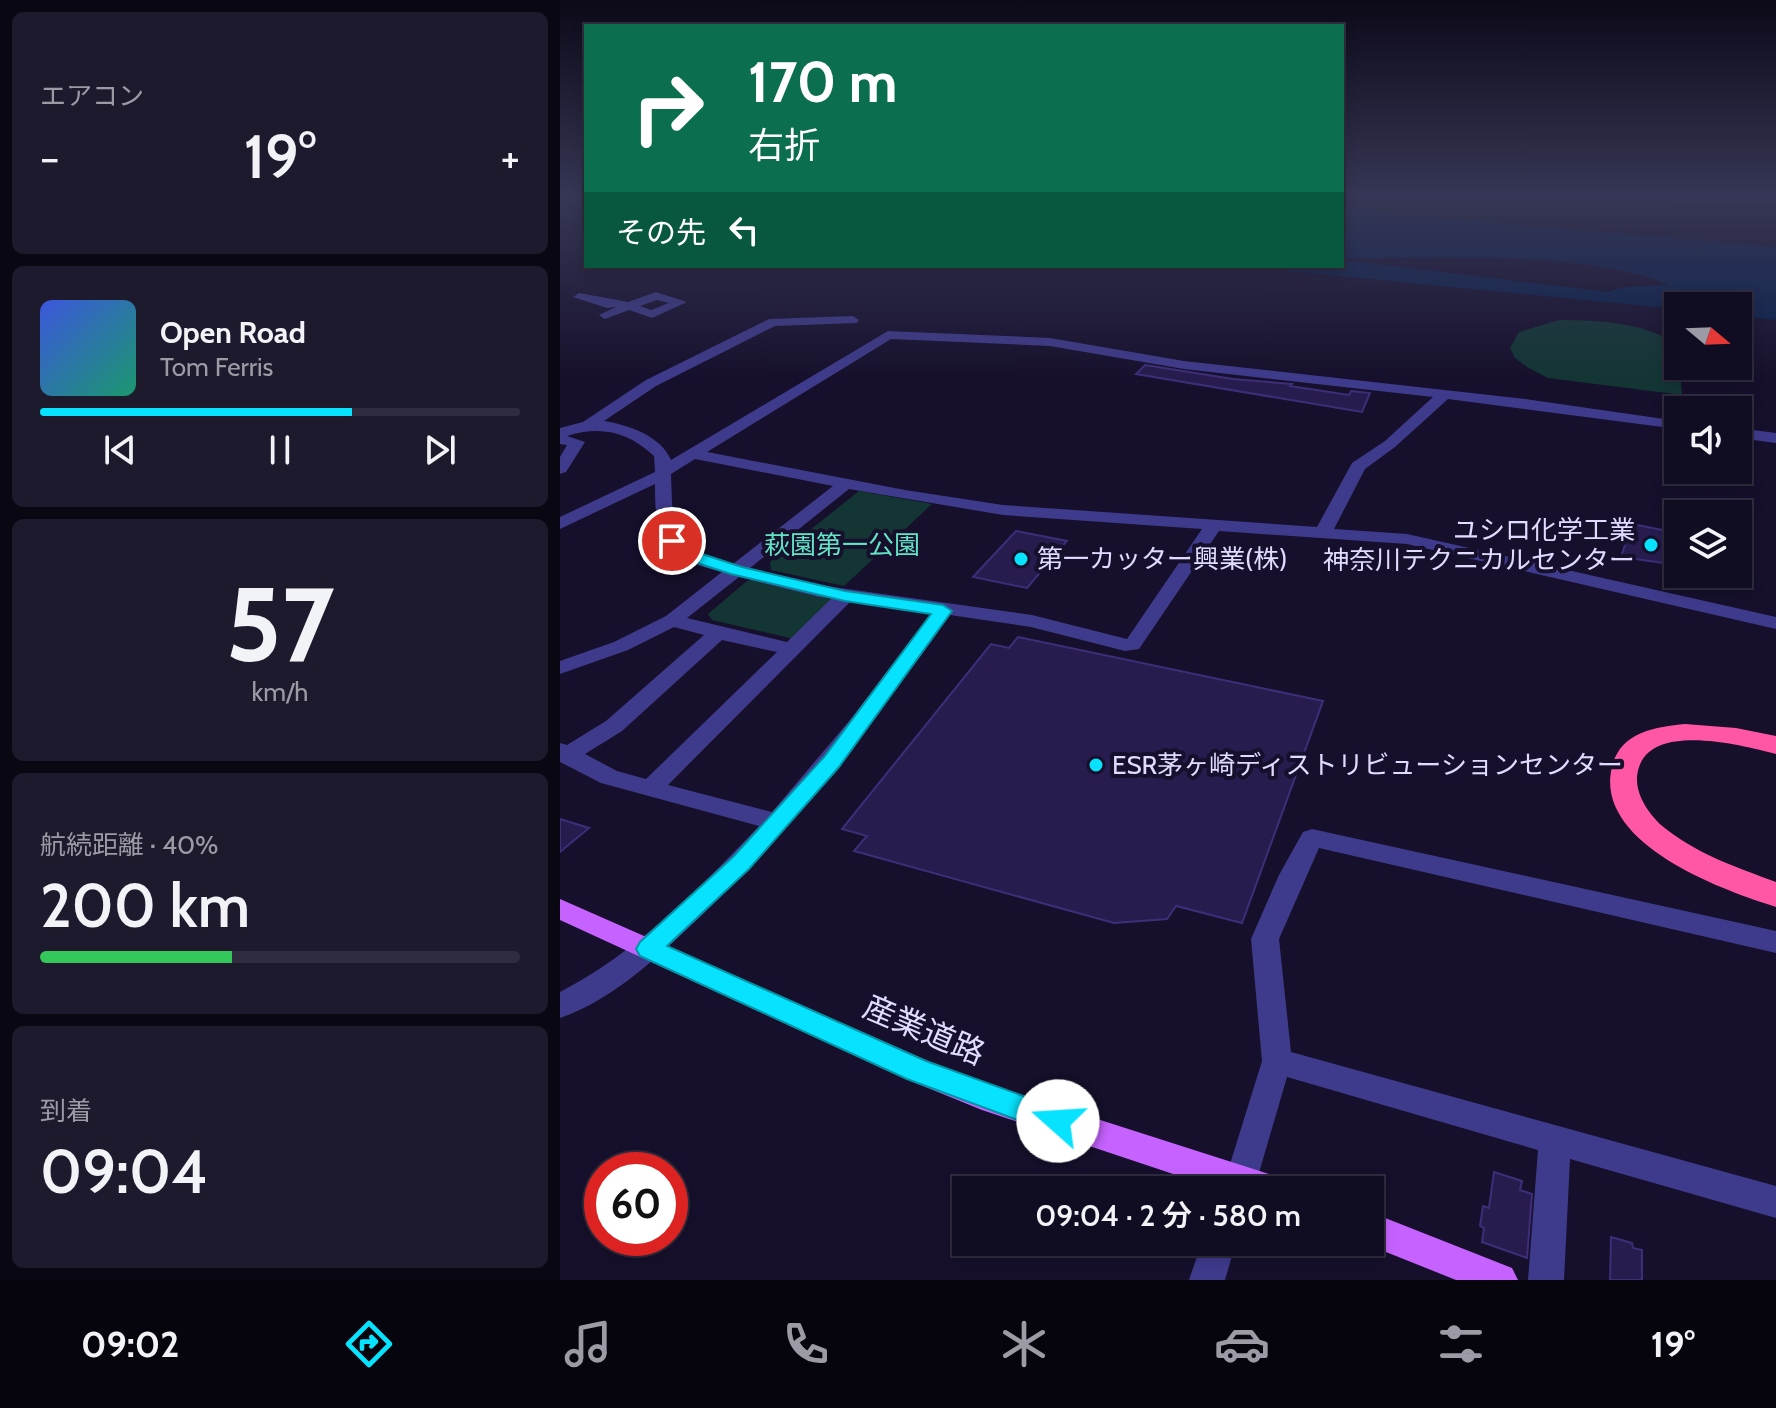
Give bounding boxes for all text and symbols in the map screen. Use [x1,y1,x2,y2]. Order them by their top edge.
text: 170 m [748,48,898,116]
icon: right [616,56,720,160]
text: エアコン [40,80,144,112]
text: 19° [244,120,316,193]
text: 右折 [748,123,820,167]
text: − [40,131,59,184]
text: + [501,131,520,184]
icon: left [722,208,766,252]
text: その先 [616,214,706,251]
north arrow [1664,292,1752,380]
map controls [1664,292,1752,588]
text: Open Road [160,314,306,351]
text: Tom Ferris [160,351,273,383]
button: sound [1664,396,1752,484]
icon: previous [98,428,142,472]
icon: pause [258,428,302,472]
icon: next [418,428,462,472]
button: layers [1664,500,1752,588]
pin [638,507,706,575]
place label: ユシロ化学工業 神奈川テクニカルセンター [1323,514,1635,576]
icon: arrive [650,519,694,563]
park label: 萩園第一公園 [764,529,920,561]
marker: ユシロ化学工業 神奈川テクニカルセンター [1642,536,1660,554]
place label: 第一カッター興業(株) [1037,543,1287,575]
marker: 第一カッター興業(株) [1012,550,1030,568]
text: 57 [226,561,334,687]
text: km/h [252,676,308,708]
place label: ESR茅ヶ崎ディストリビューションセンター [1112,749,1623,781]
marker: ESR茅ヶ崎ディストリビューションセンター [1087,756,1105,774]
text: 航続距離 · 40% [40,829,218,861]
text: 200 km [40,869,250,942]
street label: 産業道路 [858,987,991,1072]
position arrow [1016,1079,1100,1163]
text: 到着 [40,1095,92,1127]
text: 09:04 [40,1135,208,1208]
speed limit sign: 60 [584,1152,688,1256]
text: 09:04 · 2 分 · 580 m [1035,1197,1301,1234]
icon: directions [341,1316,397,1372]
icon: music [560,1316,616,1372]
icon: phone [778,1316,834,1372]
icon: climate [996,1316,1052,1372]
icon: car [1214,1316,1270,1372]
icon: filters [1433,1316,1489,1372]
text: 09:02 [81,1322,179,1366]
text: 19° [1651,1322,1695,1366]

